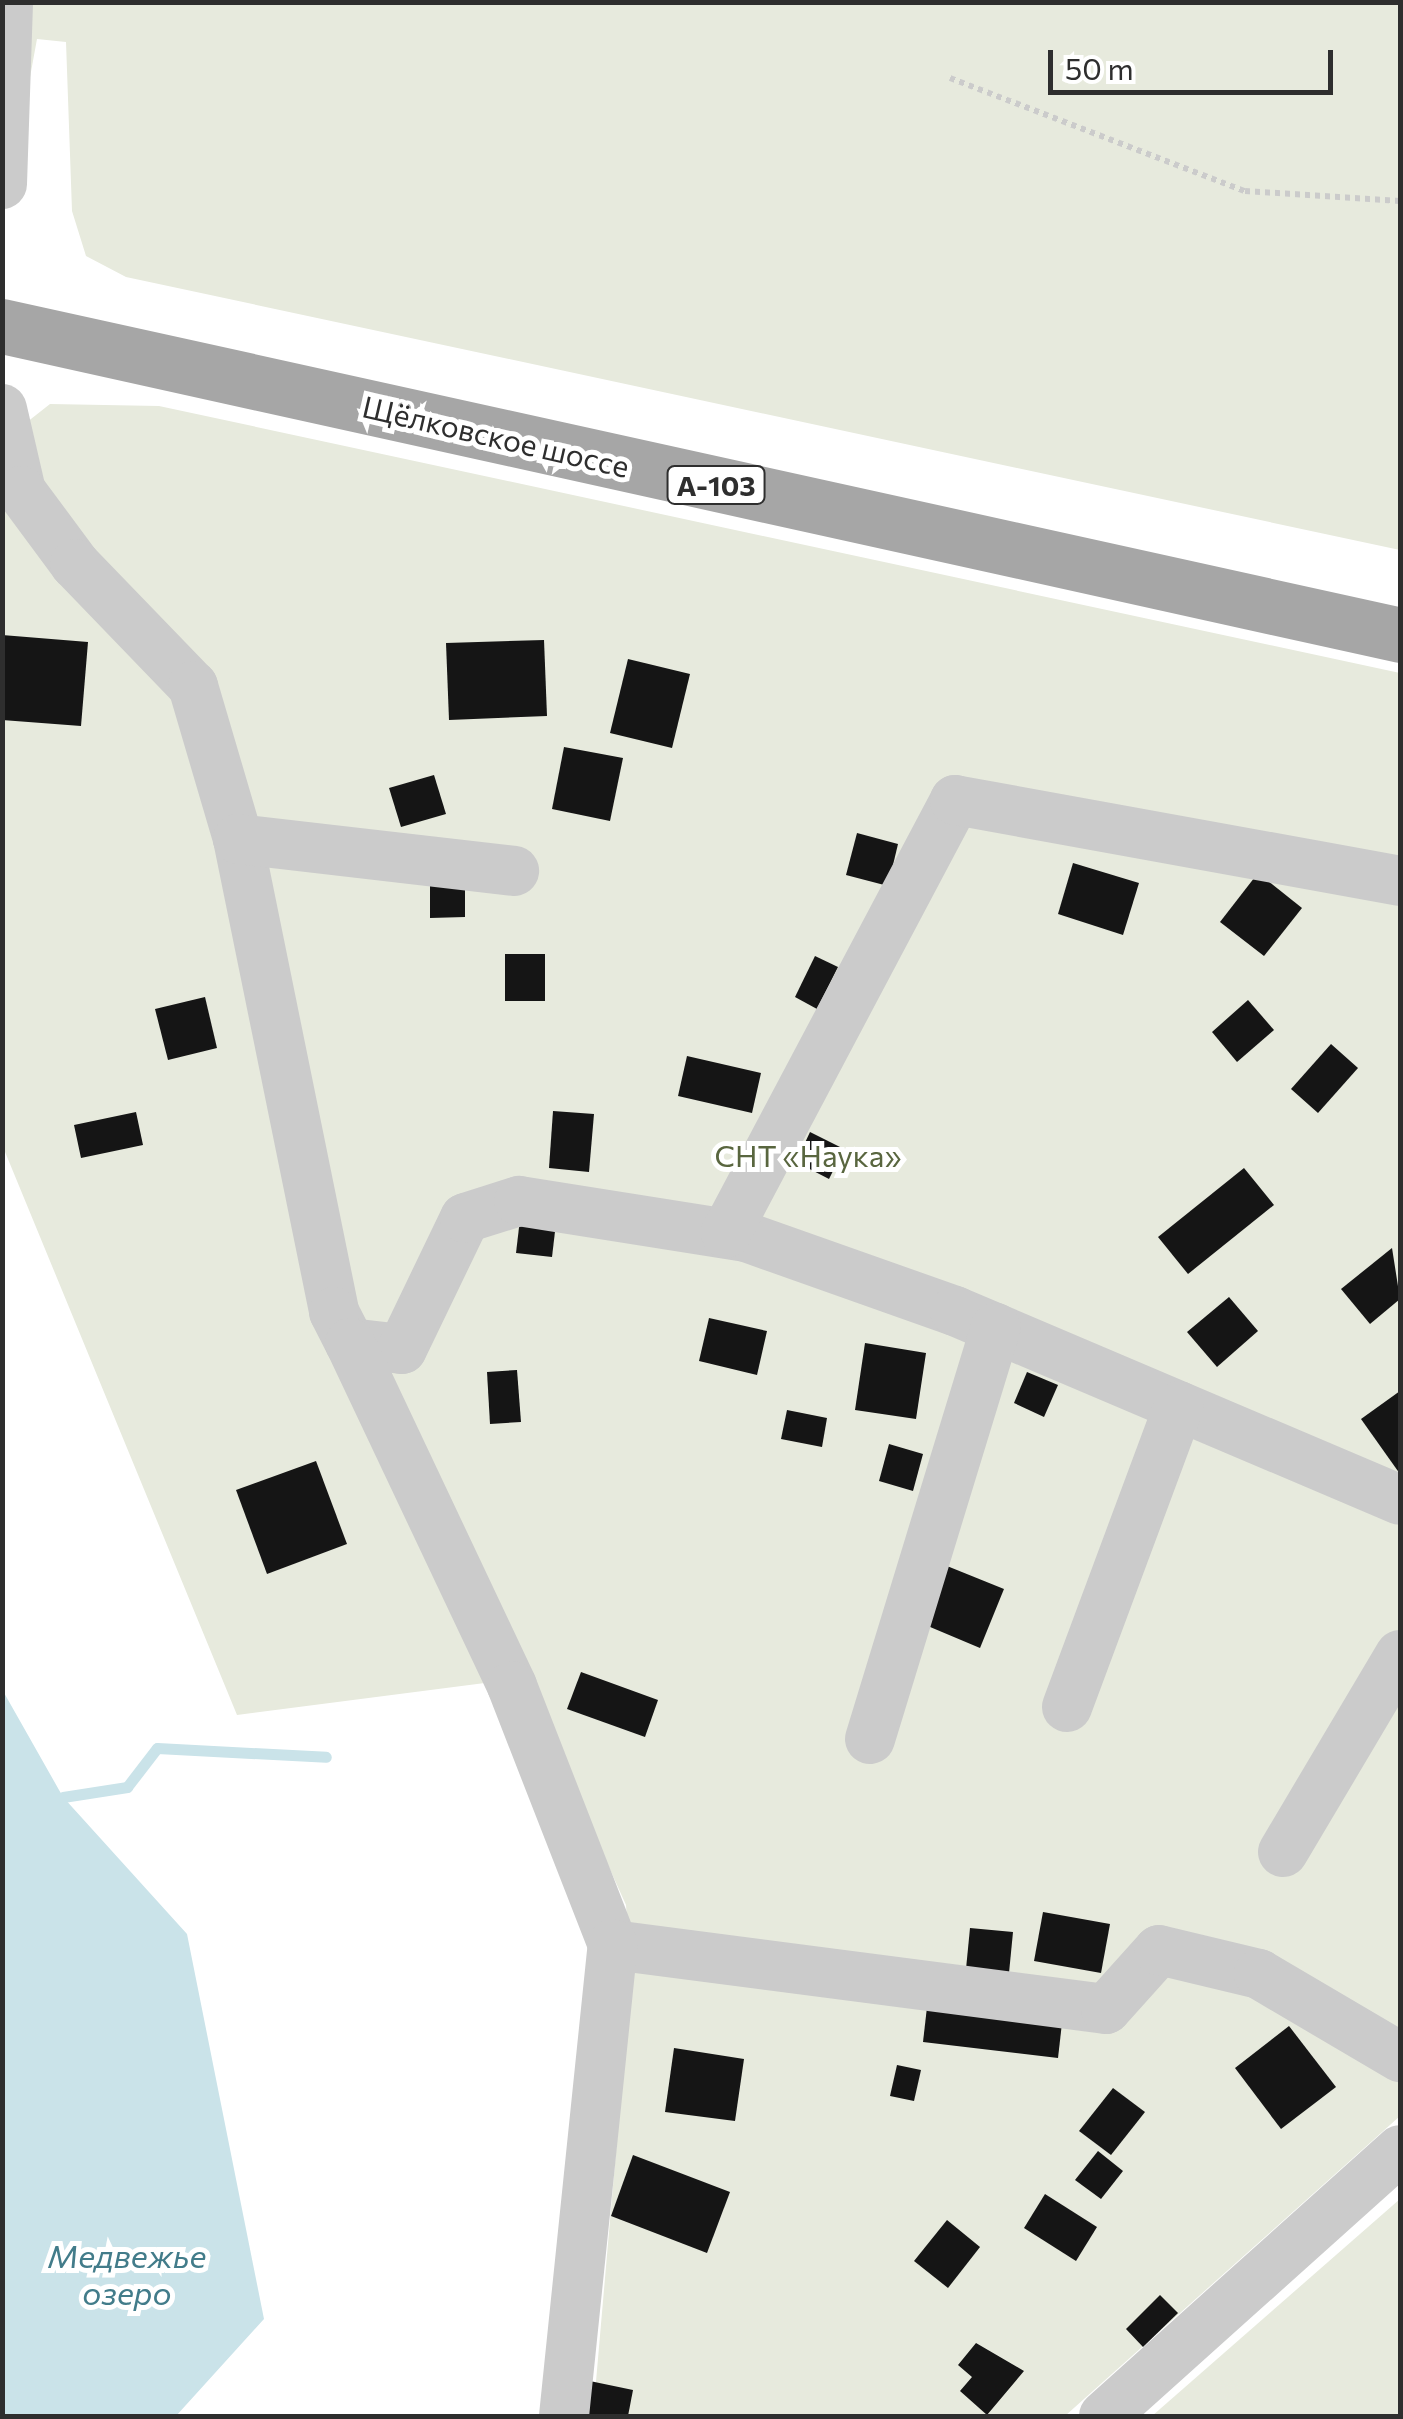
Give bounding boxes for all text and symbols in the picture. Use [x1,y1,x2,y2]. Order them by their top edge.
scale bar [1053,30,1338,92]
text: 50 m [1065,49,1134,86]
street label: Щёлковское шоссе [359,388,633,484]
road number: А-103 [666,462,766,508]
park label: СНТ «Наука» [715,1137,901,1173]
water label: Медвежье озеро [48,2237,206,2312]

